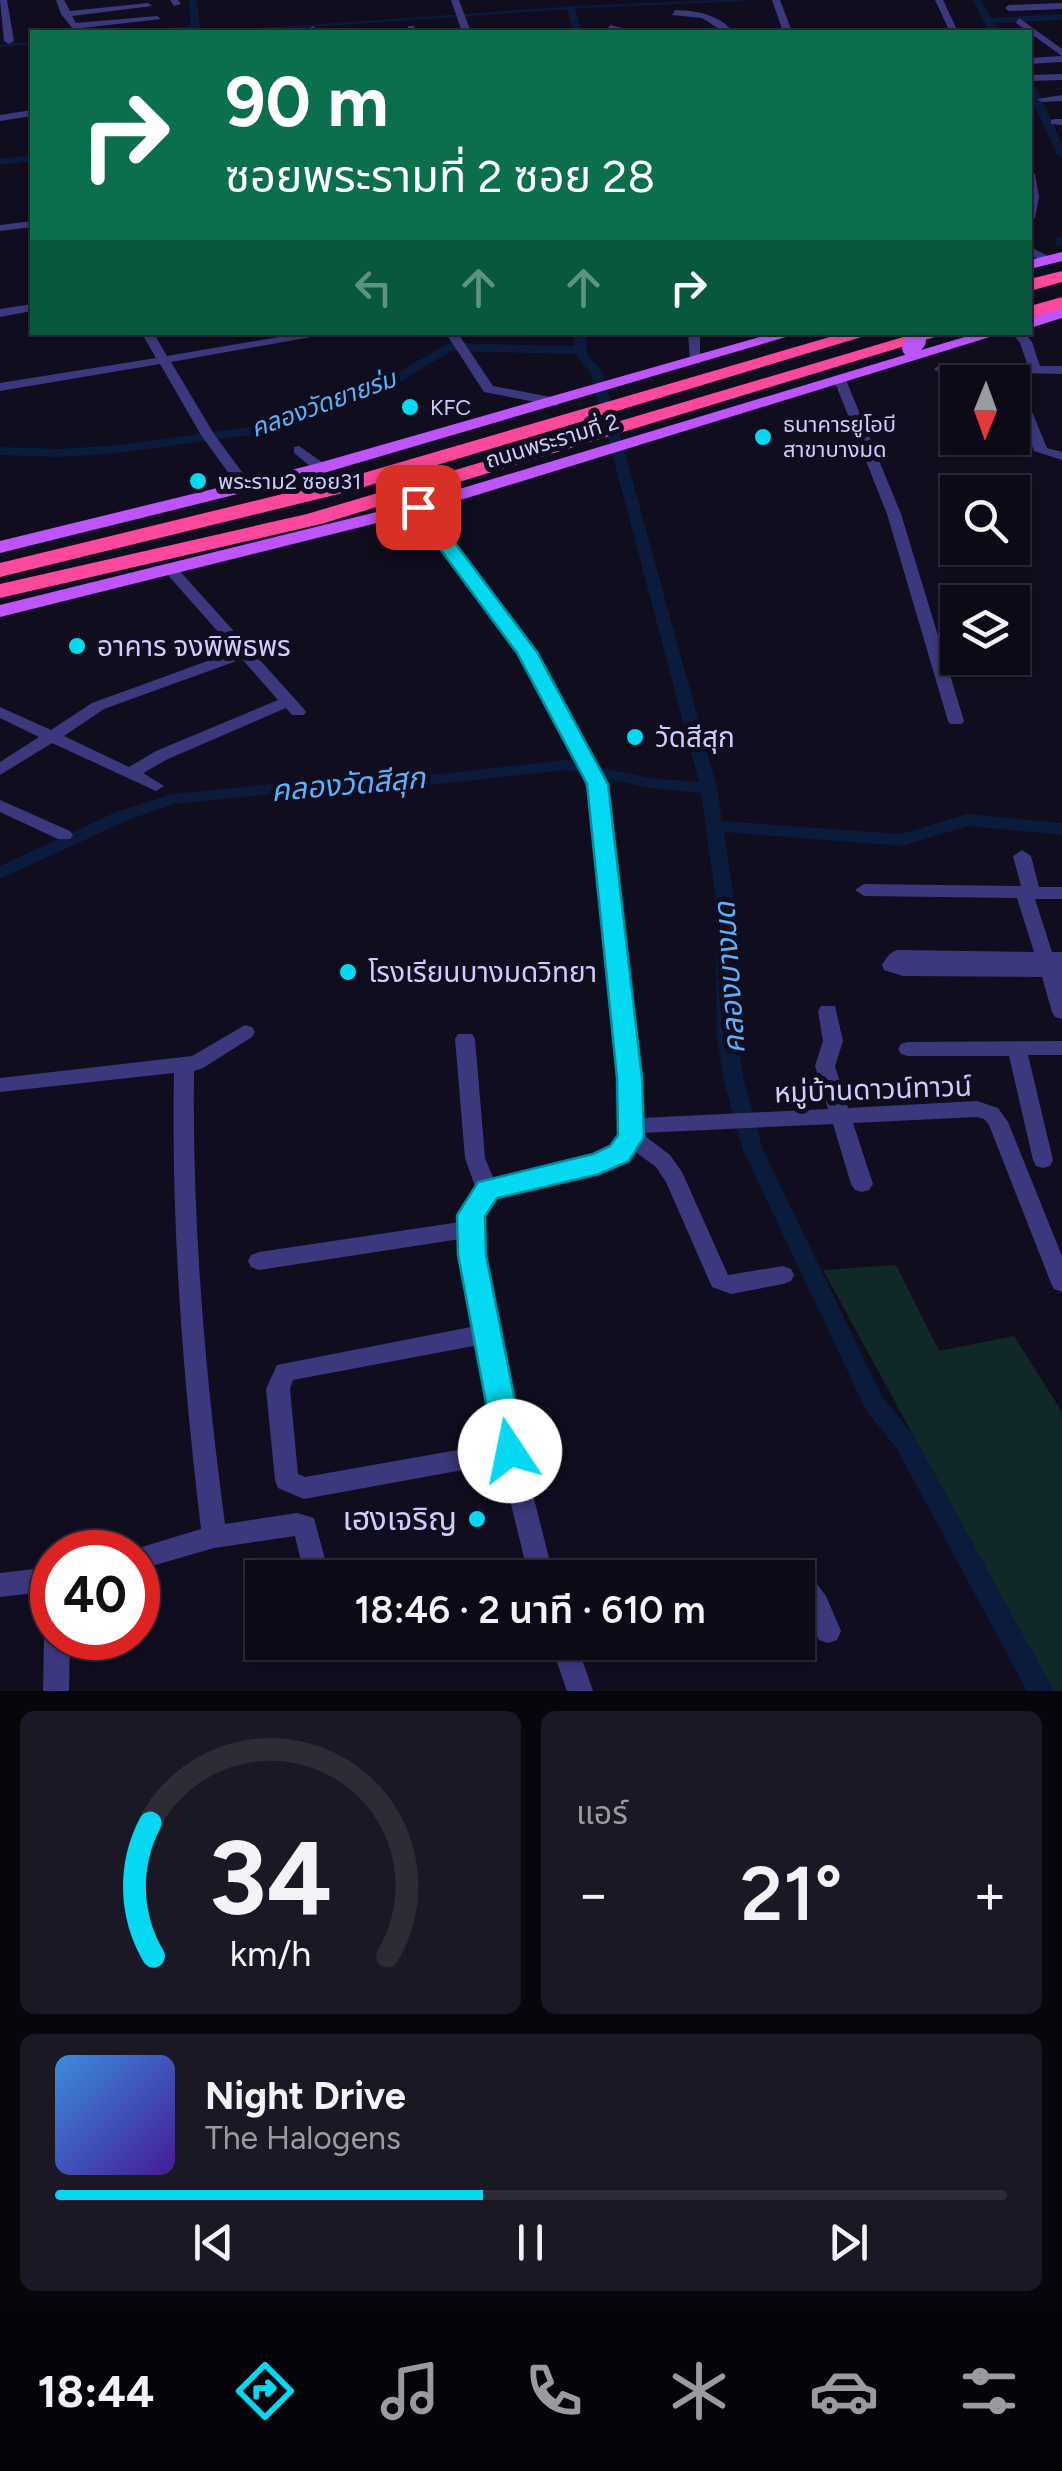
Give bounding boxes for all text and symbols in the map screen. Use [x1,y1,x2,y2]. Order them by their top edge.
text: 90 m [225,59,389,144]
icon: right [60,70,190,200]
text: ซอยพระรามที่ 2 ซอย 28 [225,149,655,203]
icon: left [346,260,401,315]
icon: ahead [451,260,506,315]
icon: ahead [556,260,611,315]
icon: right [661,260,716,315]
water label: คลองวัดยายร่ม [246,362,401,443]
north arrow [940,365,1030,455]
map controls [940,365,1030,675]
place label: KFC [430,394,471,421]
marker: KFC [399,396,421,418]
street label: ถนนพระรามที่ 2 [481,406,622,474]
place label: ธนาคารยูโอบี สาขาบางมด [783,411,896,463]
marker: ธนาคารยูโอบี สาขาบางมด [752,426,774,448]
pin [376,465,461,550]
place label: พระราม2 ซอย31 [218,468,361,495]
marker: พระราม2 ซอย31 [187,470,209,492]
button: search [940,475,1030,565]
icon: arrive [391,480,446,535]
button: layers [940,585,1030,675]
place label: อาคาร จงพิพิธพร [97,629,291,663]
marker: อาคาร จงพิพิธพร [66,635,88,657]
place label: วัดสีสุก [655,720,735,754]
marker: วัดสีสุก [624,726,646,748]
water label: คลองวัดสีสุก [269,759,428,809]
water label: คลองบางมด [705,899,753,1055]
place label: โรงเรียนบางมดวิทยา [368,955,597,989]
marker: โรงเรียนบางมดวิทยา [337,961,359,983]
street label: หมู่บ้านดาวน์ทาวน์ [773,1069,973,1110]
position arrow [458,1399,562,1503]
place label: เฮงเจริญ [343,1500,457,1538]
marker: เฮงเจริญ [466,1508,488,1530]
speed limit sign: 40 [30,1530,160,1660]
text: 18:46 · 2 นาที · 610 m [354,1587,706,1633]
text: แอร์ [576,1794,628,1832]
text: 34 [209,1815,332,1940]
text: 21° [740,1849,843,1939]
text: − [576,1861,610,1927]
text: + [973,1861,1007,1927]
text: km/h [230,1932,311,1975]
text: Night Drive [205,2073,406,2119]
text: The Halogens [205,2119,401,2157]
icon: previous [186,2215,241,2270]
icon: pause [503,2215,558,2270]
icon: next [821,2215,876,2270]
icon: directions [230,2356,300,2426]
icon: music [375,2356,445,2426]
icon: phone [519,2356,589,2426]
icon: climate [664,2356,734,2426]
icon: car [809,2356,879,2426]
icon: filters [954,2356,1024,2426]
text: 18:44 [37,2364,155,2418]

